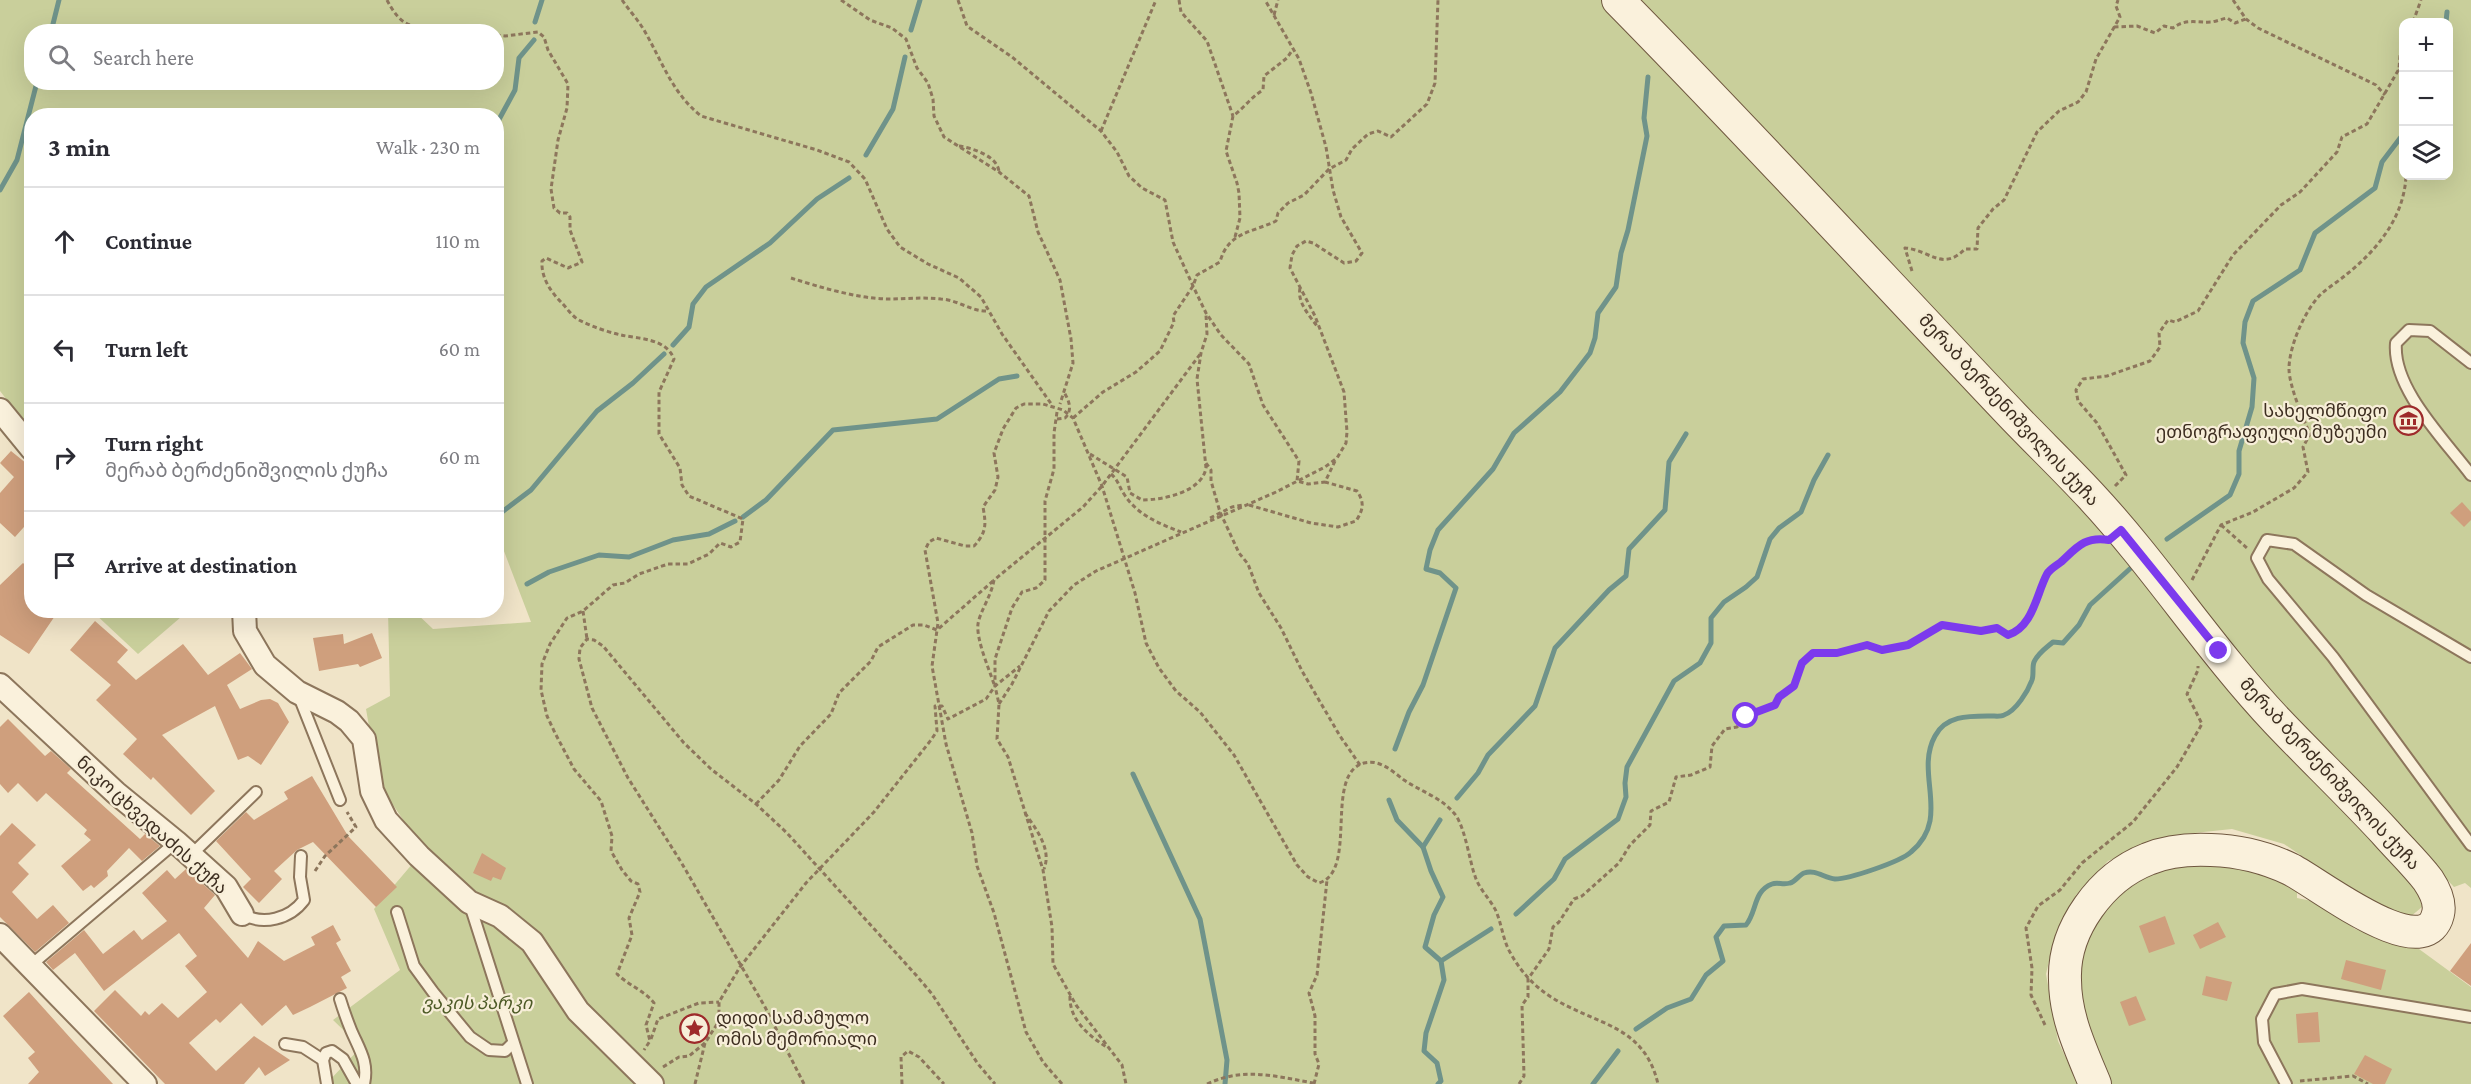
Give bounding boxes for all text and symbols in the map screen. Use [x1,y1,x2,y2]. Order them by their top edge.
map controls [2399,18,2453,180]
button: + [2399,18,2453,72]
search box [24,24,504,90]
icon: search [45,41,78,74]
text: Search here [93,45,194,70]
button: − [2399,72,2453,126]
button: layers [2399,126,2453,180]
text: 3 min [48,133,110,162]
text: Walk · 230 m [376,136,480,158]
icon: ahead [48,225,81,258]
text: Continue [105,229,192,254]
text: 110 m [436,230,480,252]
street label: მერაბ ბერძენიშვილის ქუჩა [1914,310,2103,511]
icon: left [48,333,81,366]
text: Turn left [105,337,188,362]
text: 60 m [439,338,480,360]
place label: სახელმწიფო ეთნოგრაფიული მუზეუმი [2156,401,2387,443]
museum icon: სახელმწიფო ეთნოგრაფიული მუზეუმი [2392,405,2424,437]
text: Turn right [105,431,203,456]
icon: right [48,441,81,474]
text: 60 m [439,446,480,468]
text: მერაბ ბერძენიშვილის ქუჩა [105,459,388,481]
icon: arrive [48,549,81,582]
text: Arrive at destination [105,553,297,578]
route end [2205,637,2231,663]
street label: მერაბ ბერძენიშვილის ქუჩა [2235,674,2424,875]
route start [1732,702,1758,728]
street label: ნიკო ცხვედაძის ქუჩა [72,752,232,899]
park label: ვაკის პარკი [422,993,533,1014]
place label: დიდი სამამულო ომის მემორიალი [716,1008,877,1050]
place icon: დიდი სამამულო ომის მემორიალი [679,1012,711,1044]

